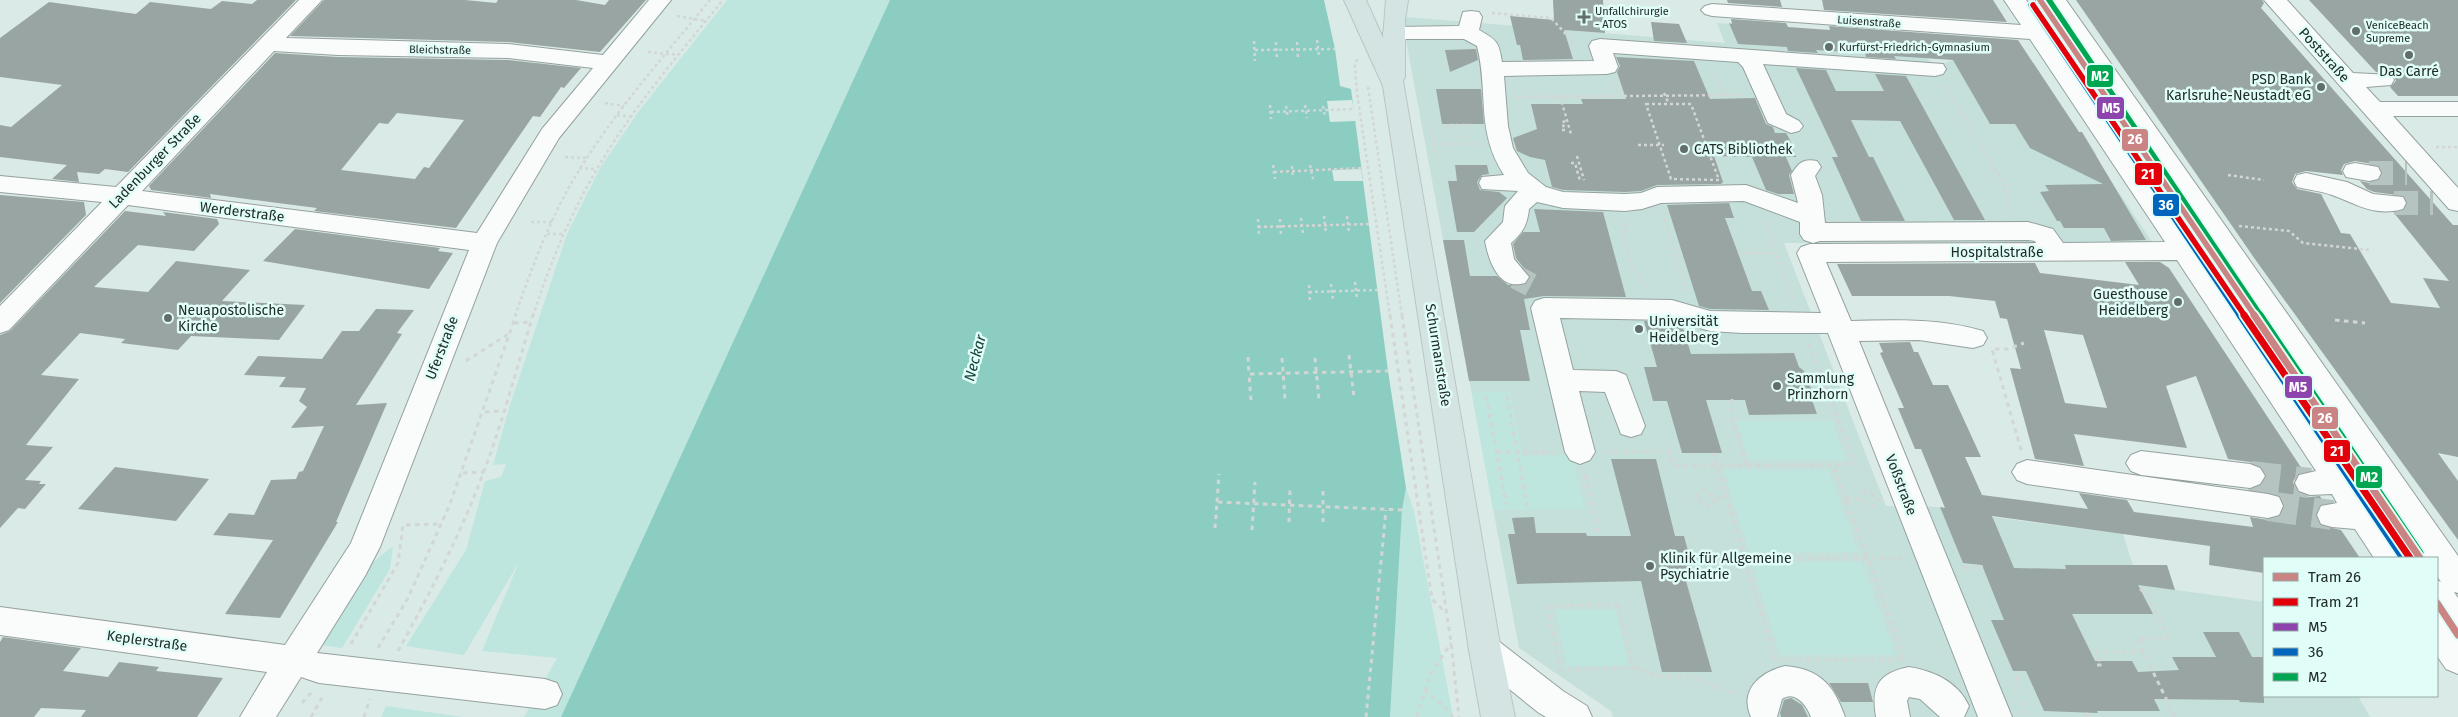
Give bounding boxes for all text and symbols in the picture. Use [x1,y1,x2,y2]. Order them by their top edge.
place label: Unfallchirurgie - ATOS [1595,5,1669,31]
marker: Unfallchirurgie - ATOS [1577,10,1591,24]
street label: Luisenstraße [1837,13,1901,31]
place label: VeniceBeach Supreme [2366,19,2429,45]
street label: Poststraße [2295,24,2353,86]
marker: VeniceBeach Supreme [2350,25,2362,37]
marker: Kurfürst-Friedrich-Gymnasium [1823,41,1835,53]
place label: Kurfürst-Friedrich-Gymnasium [1839,41,1990,54]
street label: Bleichstraße [409,43,471,57]
marker: Das Carré [2403,49,2415,61]
place label: Das Carré [2379,63,2439,80]
line badge: M2 [2086,64,2114,88]
text: M2 [2091,68,2109,85]
place label: PSD Bank Karlsruhe-Neustadt eG [2166,71,2312,104]
marker: PSD Bank Karlsruhe-Neustadt eG [2315,81,2327,93]
line badge: M5 [2096,96,2125,120]
text: M5 [2102,100,2121,117]
street label: Ladenburger Straße [105,110,205,212]
line badge: 26 [2121,128,2149,152]
text: 26 [2127,131,2143,148]
place label: CATS Bibliothek [1694,141,1793,158]
marker: CATS Bibliothek [1678,143,1690,155]
line badge: 21 [2134,162,2163,186]
text: 21 [2141,166,2155,183]
line badge: 36 [2152,193,2180,217]
text: 36 [2157,197,2174,214]
street label: Werderstraße [199,198,285,226]
street label: Hospitalstraße [1950,244,2044,261]
place label: Guesthouse Heidelberg [2093,286,2169,319]
marker: Guesthouse Heidelberg [2172,296,2184,308]
place label: Neuapostolische Kirche [178,302,284,335]
street label: Schurmanstraße [1421,302,1455,408]
marker: Neuapostolische Kirche [162,312,174,324]
place label: Universität Heidelberg [1649,313,1719,346]
street label: Uferstraße [422,314,462,382]
marker: Universität Heidelberg [1633,323,1645,335]
water label: Neckar [960,332,990,383]
place label: Sammlung Prinzhorn [1787,370,1855,403]
line badge: M5 [2284,375,2313,399]
text: M5 [2289,379,2308,396]
marker: Sammlung Prinzhorn [1771,380,1783,392]
line badge: 26 [2311,406,2339,430]
text: 26 [2317,410,2333,427]
line badge: 21 [2323,439,2351,463]
text: 21 [2330,443,2344,460]
street label: Voßstraße [1882,452,1920,518]
line badge: M2 [2355,465,2383,489]
text: M2 [2360,469,2378,486]
place label: Klinik für Allgemeine Psychiatrie [1660,550,1792,583]
legend [2263,557,2438,697]
marker: Klinik für Allgemeine Psychiatrie [1644,560,1656,572]
text: Tram 26 [2308,568,2361,586]
text: Tram 21 [2308,593,2359,611]
text: M5 [2308,618,2327,636]
street label: Keplerstraße [106,627,188,655]
text: 36 [2308,643,2323,661]
text: M2 [2308,668,2327,686]

